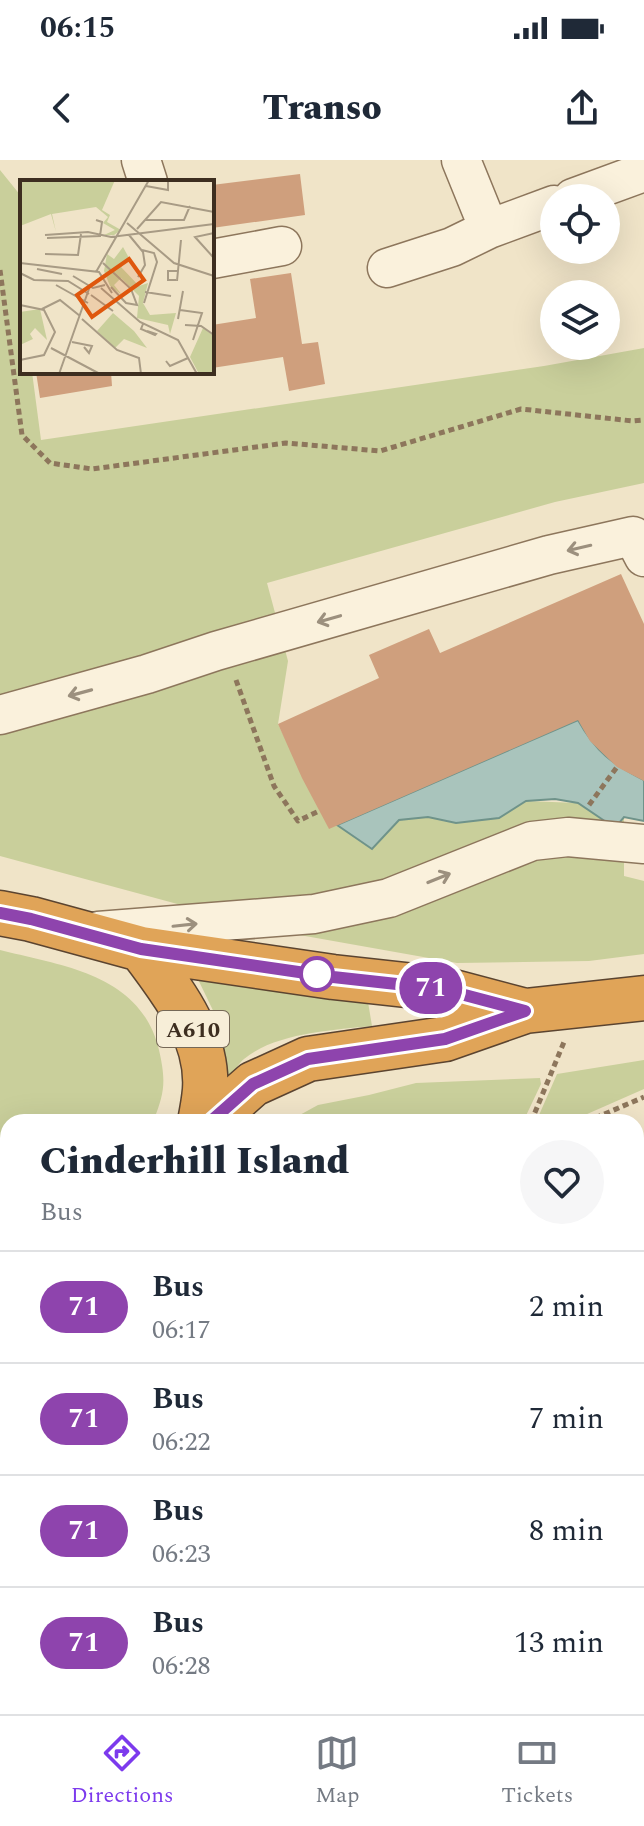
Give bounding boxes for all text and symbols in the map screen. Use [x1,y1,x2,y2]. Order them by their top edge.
text: 06:15 [40,5,115,51]
text: Transo [262,81,382,136]
icon: back [40,86,84,130]
icon: share [560,86,604,130]
inset map [20,180,214,374]
map controls [540,184,620,360]
button: locate [540,184,620,264]
button: layers [540,280,620,360]
one-way arrow [567,541,593,556]
one-way arrow [317,612,343,627]
one-way arrow [67,686,93,701]
one-way arrow [426,870,451,884]
one-way arrow [171,917,198,932]
unlabelled marker [300,957,334,991]
line badge: 71 [395,962,467,1014]
text: 71 [415,966,447,1009]
road number: A610 [157,1011,229,1047]
text: Cinderhill Island [40,1133,350,1191]
button: heart [520,1140,604,1224]
text: Bus [40,1192,83,1232]
text: Bus [152,1264,204,1310]
text: 2 min [529,1284,604,1330]
text: 71 [68,1285,100,1328]
text: 06:17 [152,1310,211,1350]
text: Bus [152,1376,204,1422]
text: 7 min [529,1396,604,1442]
text: 71 [68,1397,100,1440]
text: 06:22 [152,1422,211,1462]
text: Bus [152,1488,204,1534]
text: 8 min [529,1508,604,1554]
text: 71 [68,1509,100,1552]
text: 06:23 [152,1534,211,1574]
text: Bus [152,1600,204,1646]
text: 13 min [514,1620,604,1666]
text: 71 [68,1621,100,1664]
text: 06:28 [152,1646,211,1686]
tab: Directions [71,1731,174,1812]
tab: Map [315,1731,360,1812]
tab: Tickets [501,1731,573,1812]

